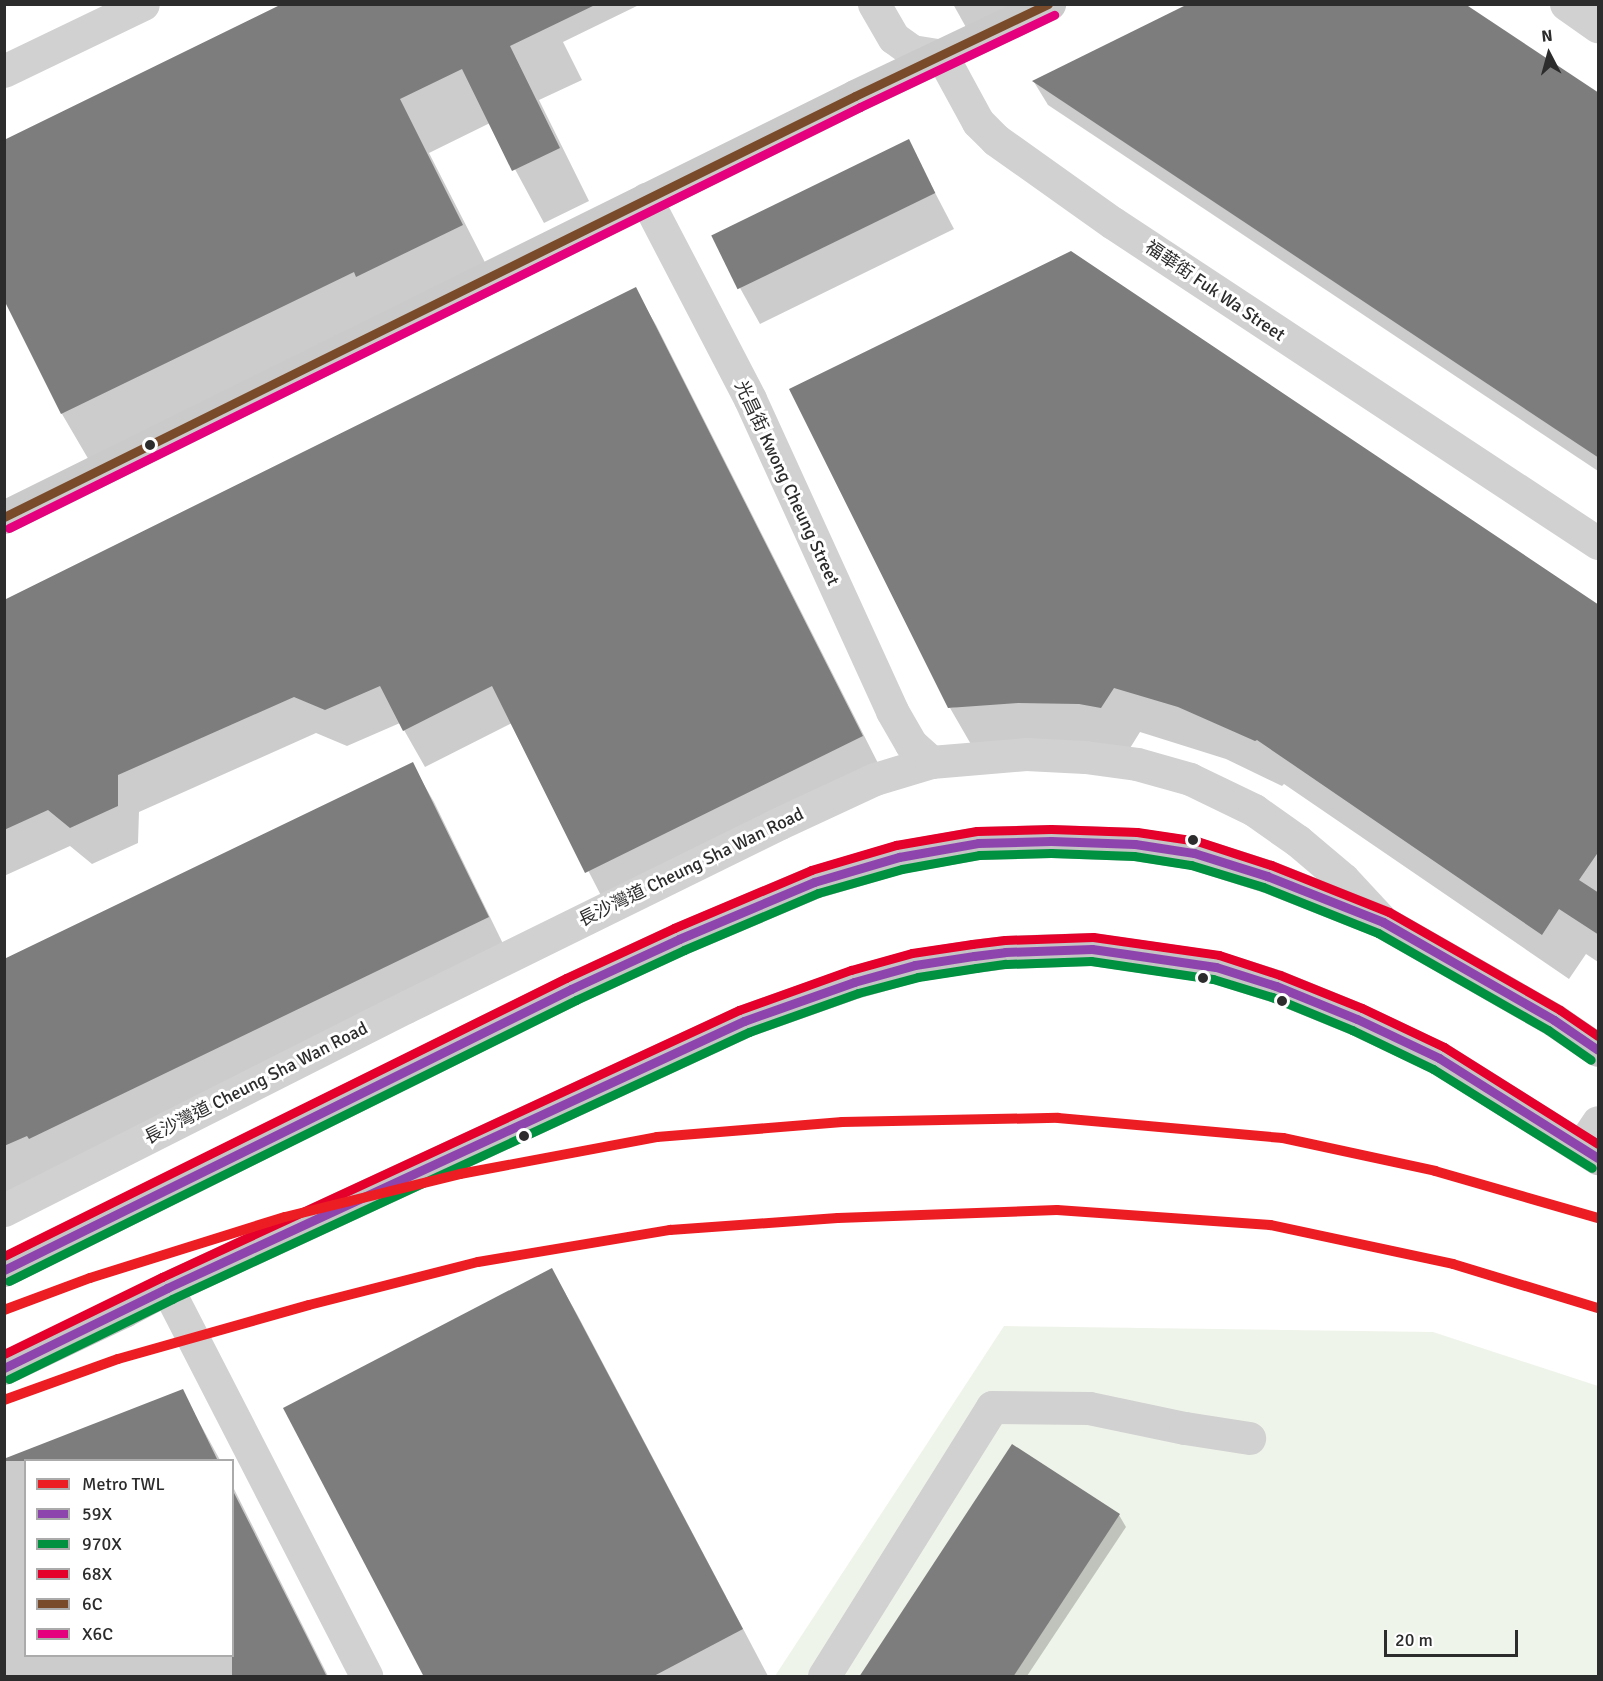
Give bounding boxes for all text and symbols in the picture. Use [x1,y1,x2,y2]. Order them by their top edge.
north arrow [1519,24,1579,84]
text: N [1541,26,1554,47]
street label: 福華街 Fuk Wa Street [1141,236,1289,346]
street label: 光昌街 Kwong Cheung Street [730,377,844,589]
unlabelled marker [144,439,156,451]
street label: 長沙灣道 Cheung Sha Wan Road [575,803,807,931]
unlabelled marker [1187,834,1199,846]
unlabelled marker [1197,972,1209,984]
unlabelled marker [1276,995,1288,1007]
street label: 長沙灣道 Cheung Sha Wan Road [141,1017,371,1149]
unlabelled marker [518,1130,530,1142]
legend [24,1459,234,1657]
text: Metro TWL [82,1473,165,1495]
text: 59X [82,1503,112,1525]
text: 970X [82,1533,122,1555]
text: 68X [82,1563,112,1585]
text: 6C [82,1593,103,1615]
scale bar [1387,1618,1520,1656]
text: X6C [82,1623,113,1645]
text: 20 m [1395,1629,1433,1651]

